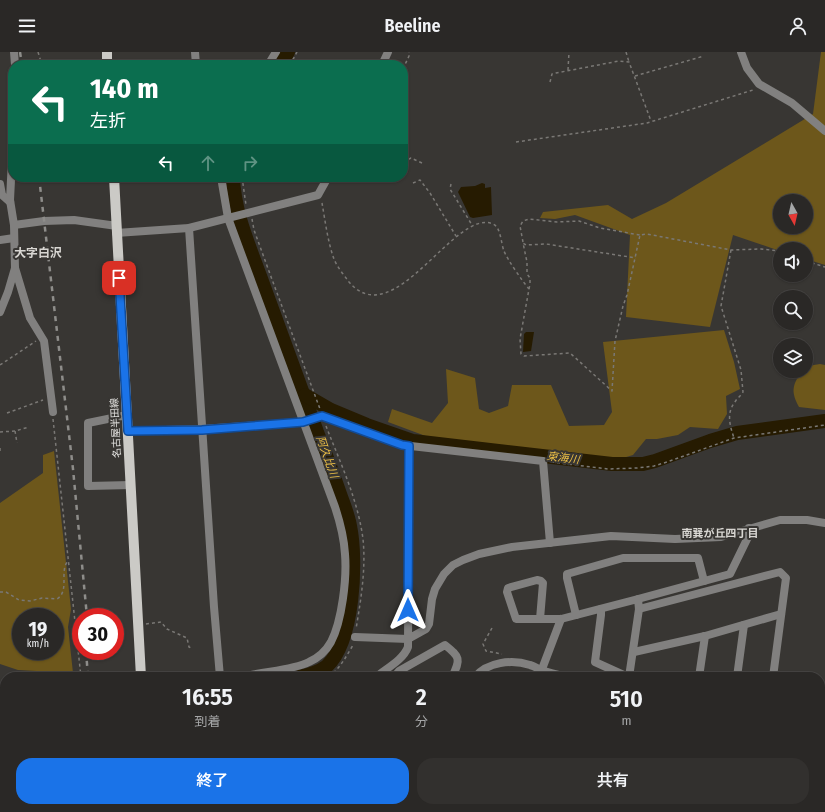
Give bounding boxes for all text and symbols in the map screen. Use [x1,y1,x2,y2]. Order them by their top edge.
icon: menu [16,15,38,37]
text: Beeline [384,15,441,37]
icon: person [787,15,809,37]
text: 140 m [90,72,159,105]
icon: left [24,76,76,128]
text: 左折 [90,110,126,132]
icon: left [155,152,177,174]
icon: ahead [197,152,219,174]
icon: right [239,152,261,174]
north arrow [773,194,813,234]
map controls [773,194,813,378]
button: sound [773,242,813,282]
district label: 大字白沢 [14,246,62,260]
pin [102,261,136,295]
icon: arrive [108,267,130,289]
button: search [773,290,813,330]
button: layers [773,338,813,378]
street label: 名古屋半田線 [108,398,124,458]
water label: 阿久比川 [313,434,341,481]
water label: 東海川 [546,450,581,467]
district label: 南巽が丘四丁目 [682,527,759,540]
position arrow [387,589,429,631]
speed limit sign: 30 [72,608,124,660]
text: 19 [29,617,47,641]
text: km/h [27,638,49,650]
text: 16:55 [182,683,233,711]
text: 2 [416,683,427,711]
text: 510 [610,685,643,713]
text: m [621,713,631,728]
text: 到着 [194,714,220,729]
text: 分 [415,714,428,729]
button: 終了 [16,758,409,804]
button: 共有 [417,758,809,804]

